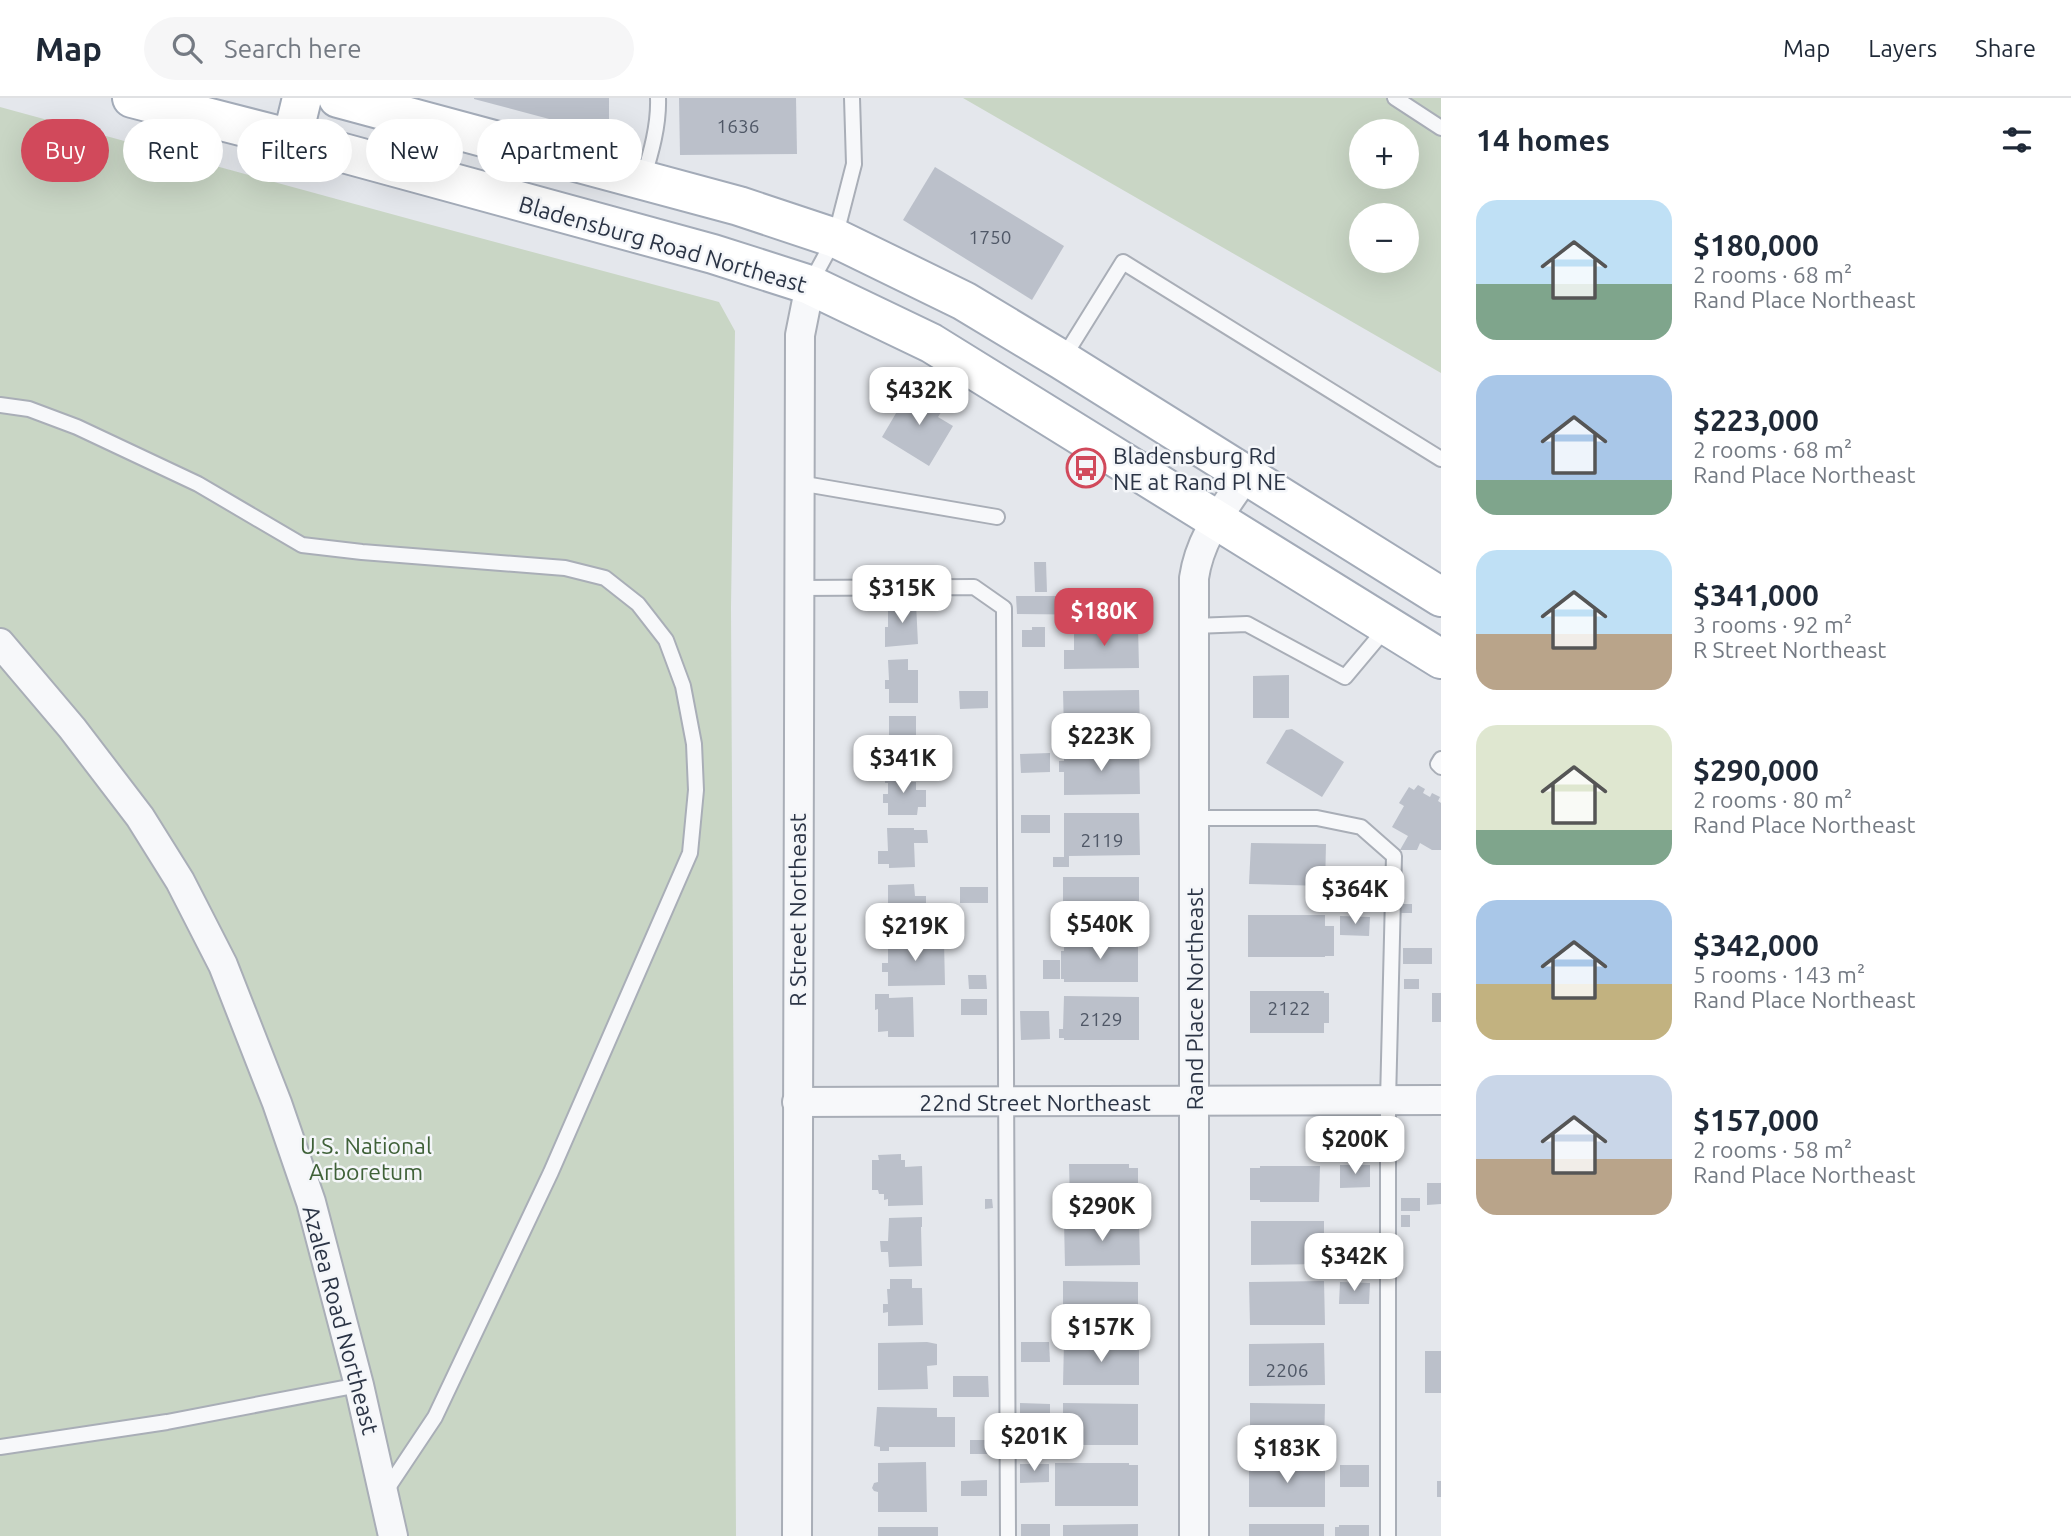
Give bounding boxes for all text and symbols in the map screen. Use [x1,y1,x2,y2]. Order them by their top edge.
search box [144,17,634,80]
icon: search [168,29,206,67]
text: Map [35,30,102,67]
text: Search here [224,34,362,63]
text: Map [1783,35,1830,62]
text: Layers [1868,35,1937,62]
text: Share [1975,35,2036,62]
house number: 1636 [717,115,759,137]
chip: Buy [21,119,109,182]
chip: Rent [123,119,223,182]
chip: Filters [237,119,352,182]
chip: New [366,119,463,182]
chip: Apartment [477,119,642,182]
map controls [1349,119,1419,273]
button: + [1349,119,1419,189]
icon: filters [1998,121,2036,159]
text: 14 homes [1476,123,1610,157]
street label: Bladensburg Road Northeast [516,191,810,297]
button: − [1349,203,1419,273]
house number: 1750 [969,226,1011,248]
icon: home [1532,228,1616,312]
text: $180,000 [1693,228,1819,262]
text: 2 rooms · 68 m² [1693,262,1852,287]
text: Rand Place Northeast [1693,287,1916,312]
pin: $432K [870,368,968,427]
text: $432K [885,377,953,402]
icon: home [1532,403,1616,487]
text: $223,000 [1693,403,1819,437]
text: 2 rooms · 68 m² [1693,437,1852,462]
place label: Bladensburg Rd NE at Rand Pl NE [1113,443,1286,494]
bus stop icon: Bladensburg Rd NE at Rand Pl NE [1065,447,1107,489]
text: Rand Place Northeast [1693,462,1916,487]
pin: $315K [853,566,951,625]
text: $315K [868,575,936,600]
icon: home [1532,578,1616,662]
text: $341,000 [1693,578,1819,612]
pin: $180K [1055,588,1153,648]
text: $180K [1070,598,1138,623]
text: 3 rooms · 92 m² [1693,612,1852,637]
text: R Street Northeast [1693,637,1886,662]
pin: $223K [1052,714,1150,773]
text: $223K [1067,723,1135,748]
pin: $341K [854,736,952,795]
text: $341K [869,745,937,770]
icon: home [1532,753,1616,837]
text: $290,000 [1693,753,1819,787]
text: 2 rooms · 80 m² [1693,787,1852,812]
text: Rand Place Northeast [1693,812,1916,837]
street label: R Street Northeast [785,813,810,1007]
house number: 2119 [1081,829,1123,851]
pin: $364K [1306,866,1404,926]
text: $364K [1321,876,1389,901]
street label: Rand Place Northeast [1182,888,1207,1110]
pin: $540K [1051,902,1149,961]
pin: $219K [866,904,964,963]
text: $540K [1066,911,1134,936]
text: $219K [881,913,949,938]
icon: home [1532,928,1616,1012]
text: $342,000 [1693,928,1819,962]
text: 5 rooms · 143 m² [1693,962,1865,987]
text: Rand Place Northeast [1693,987,1916,1012]
house number: 2122 [1268,997,1310,1019]
house number: 2129 [1080,1008,1122,1030]
street label: 22nd Street Northeast [919,1090,1151,1115]
icon: home [1532,1103,1616,1187]
text: $157,000 [1693,1103,1819,1137]
pin: $200K [1306,1116,1404,1176]
text: $200K [1321,1126,1389,1151]
park label: U.S. National Arboretum [300,1133,432,1184]
text: 2 rooms · 58 m² [1693,1137,1852,1162]
text: Rand Place Northeast [1693,1162,1916,1187]
pin: $290K [1053,1184,1151,1243]
text: $290K [1068,1193,1136,1218]
street label: Azalea Road Northeast [298,1203,384,1437]
pin: $342K [1305,1234,1403,1293]
text: $342K [1320,1243,1388,1268]
pin: $157K [1052,1304,1150,1364]
text: $157K [1067,1314,1135,1339]
house number: 2206 [1266,1359,1308,1381]
pin: $201K [985,1414,1083,1473]
text: $201K [1000,1423,1068,1448]
pin: $183K [1238,1426,1336,1485]
text: $183K [1253,1435,1321,1460]

